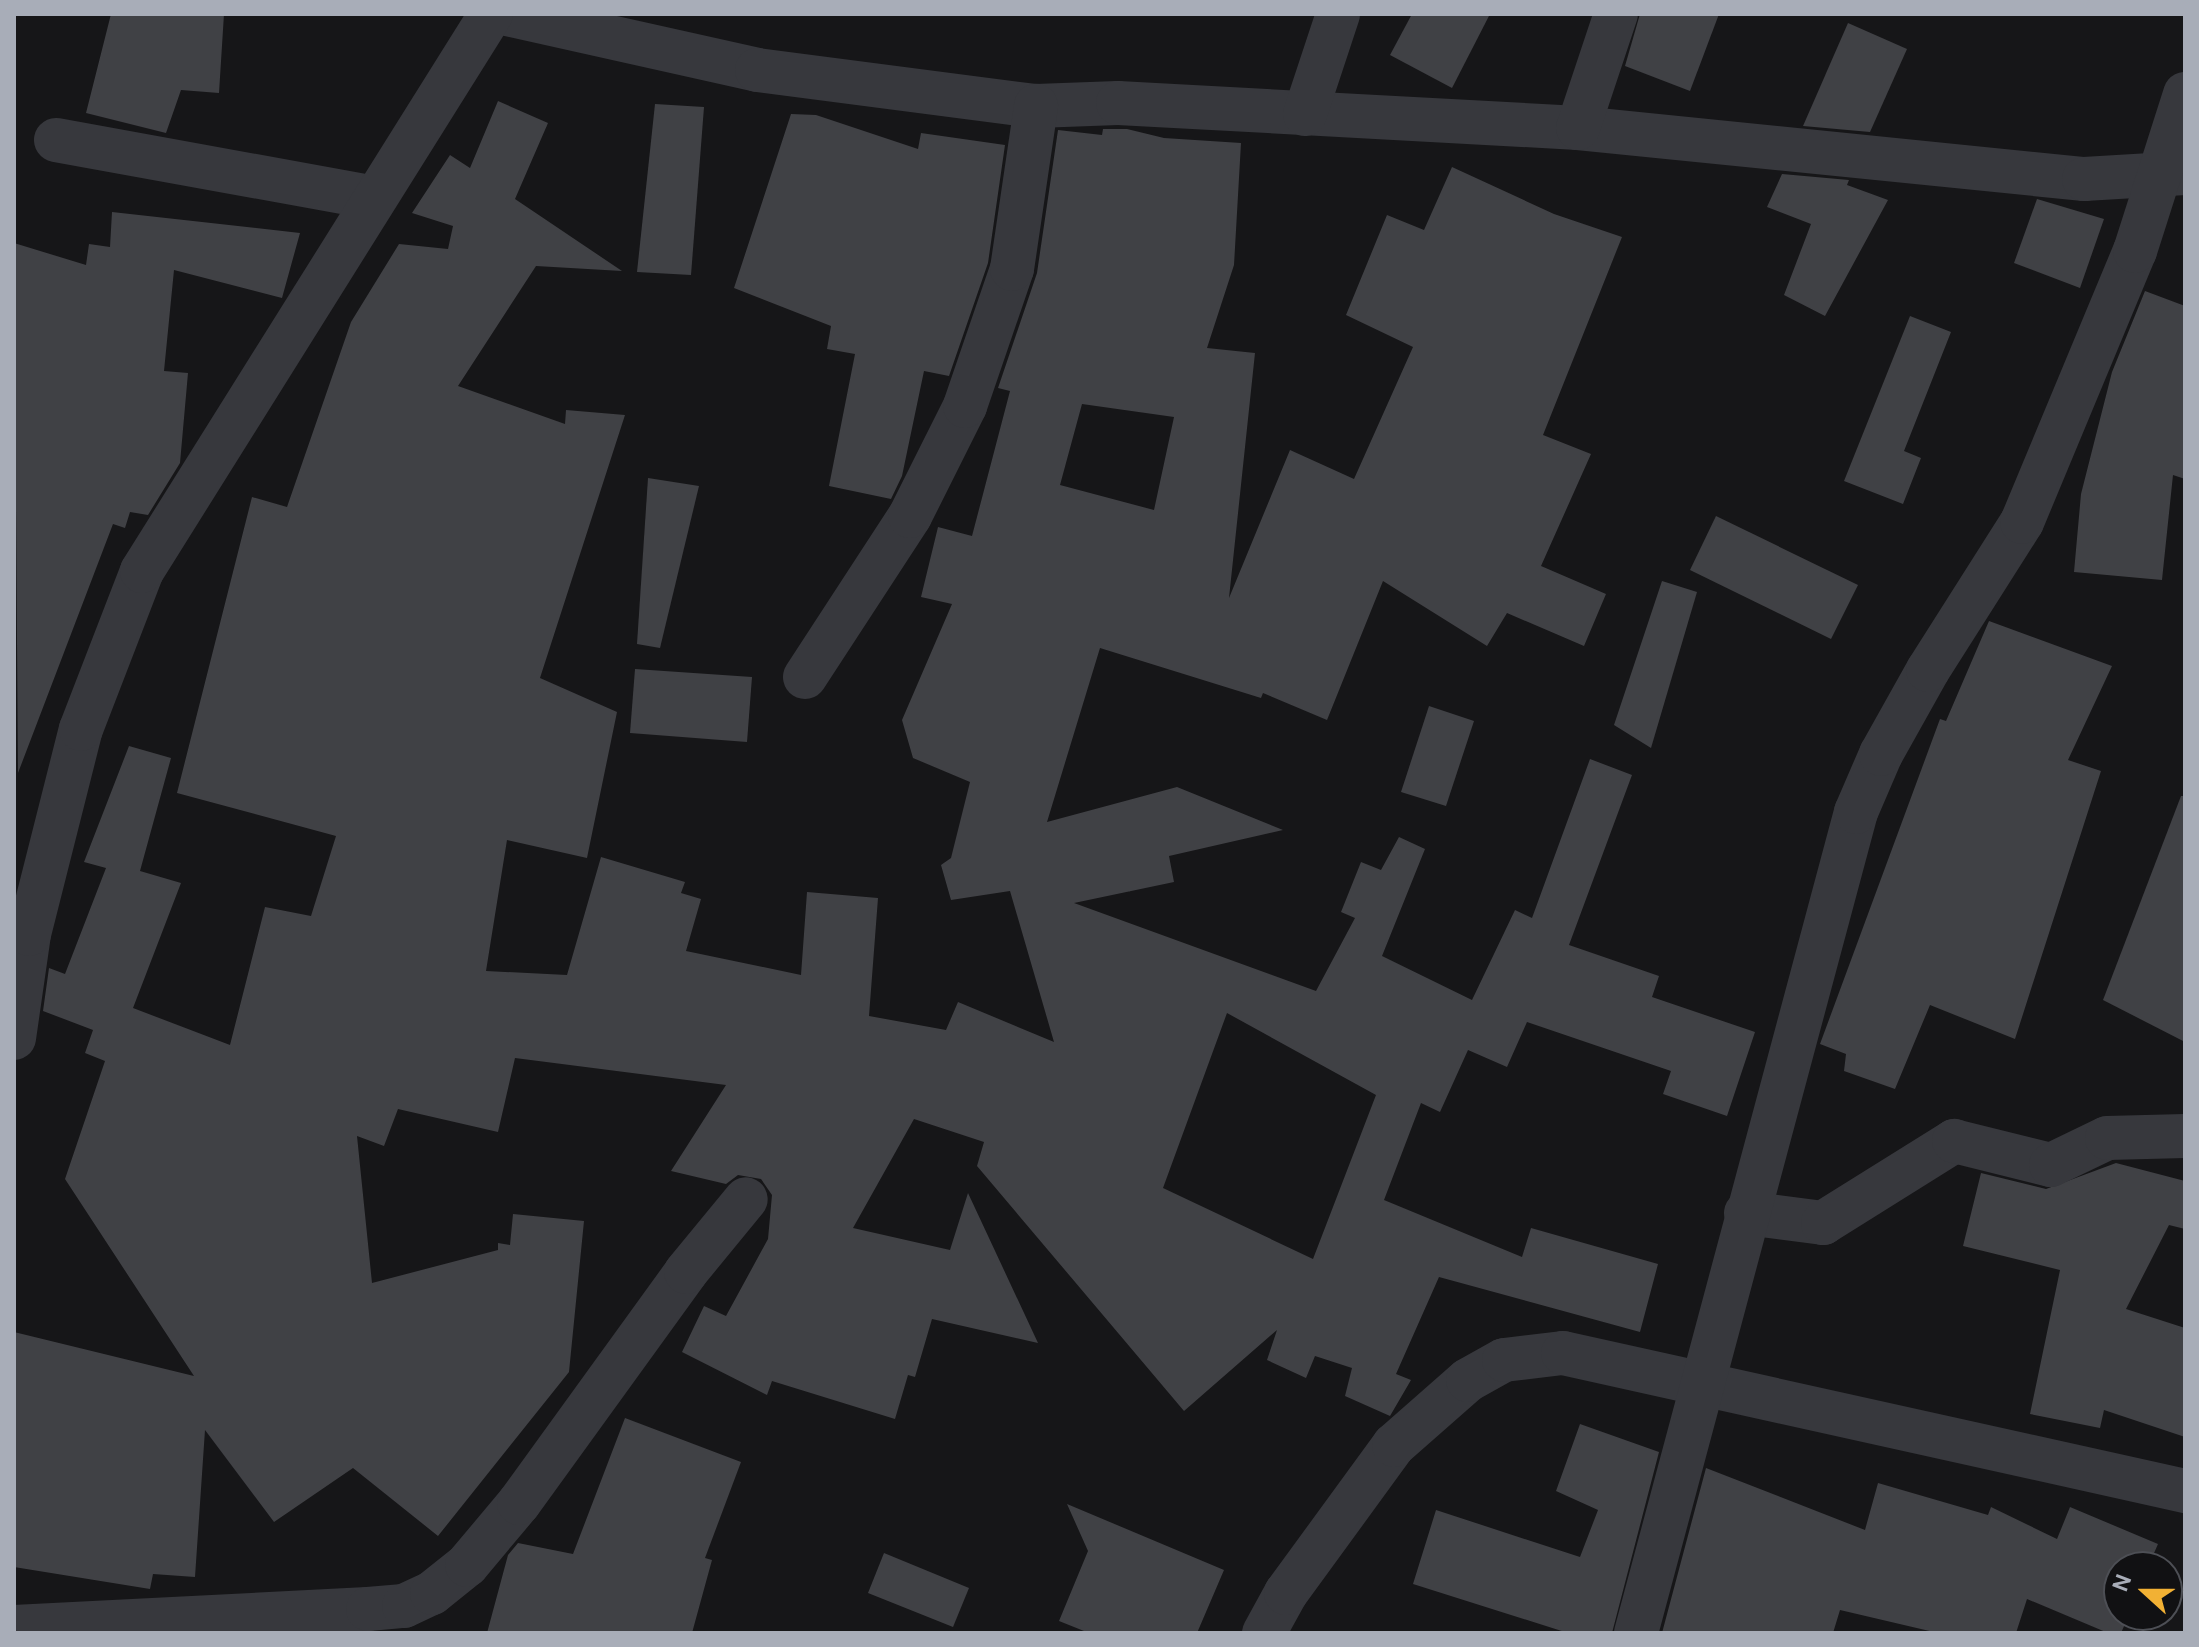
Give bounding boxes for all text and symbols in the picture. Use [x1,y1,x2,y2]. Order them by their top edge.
north arrow [2103,1551,2183,1631]
text: N [2106,1570,2138,1596]

